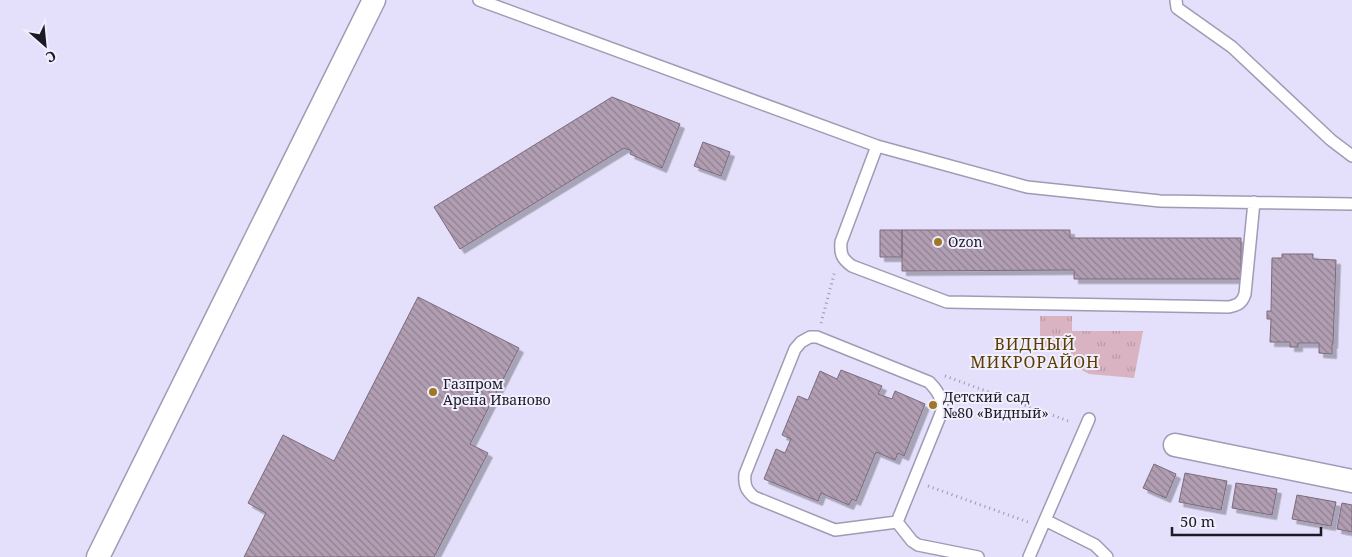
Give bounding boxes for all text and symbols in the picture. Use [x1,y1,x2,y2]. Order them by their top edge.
north arrow [20,20,70,70]
text: С [43,46,60,68]
place label: Ozon [948,232,983,251]
marker: Ozon [932,236,944,248]
district label: ВИДНЫЙ МИКРОРАЙОН [970,333,1100,373]
place label: Газпром Арена Иваново [443,374,551,409]
marker: Газпром Арена Иваново [427,386,439,398]
place label: Детский сад №80 «Видный» [943,387,1049,422]
marker: Детский сад №80 «Видный» [927,399,939,411]
scale bar [1172,504,1321,536]
text: 50 m [1180,511,1215,531]

